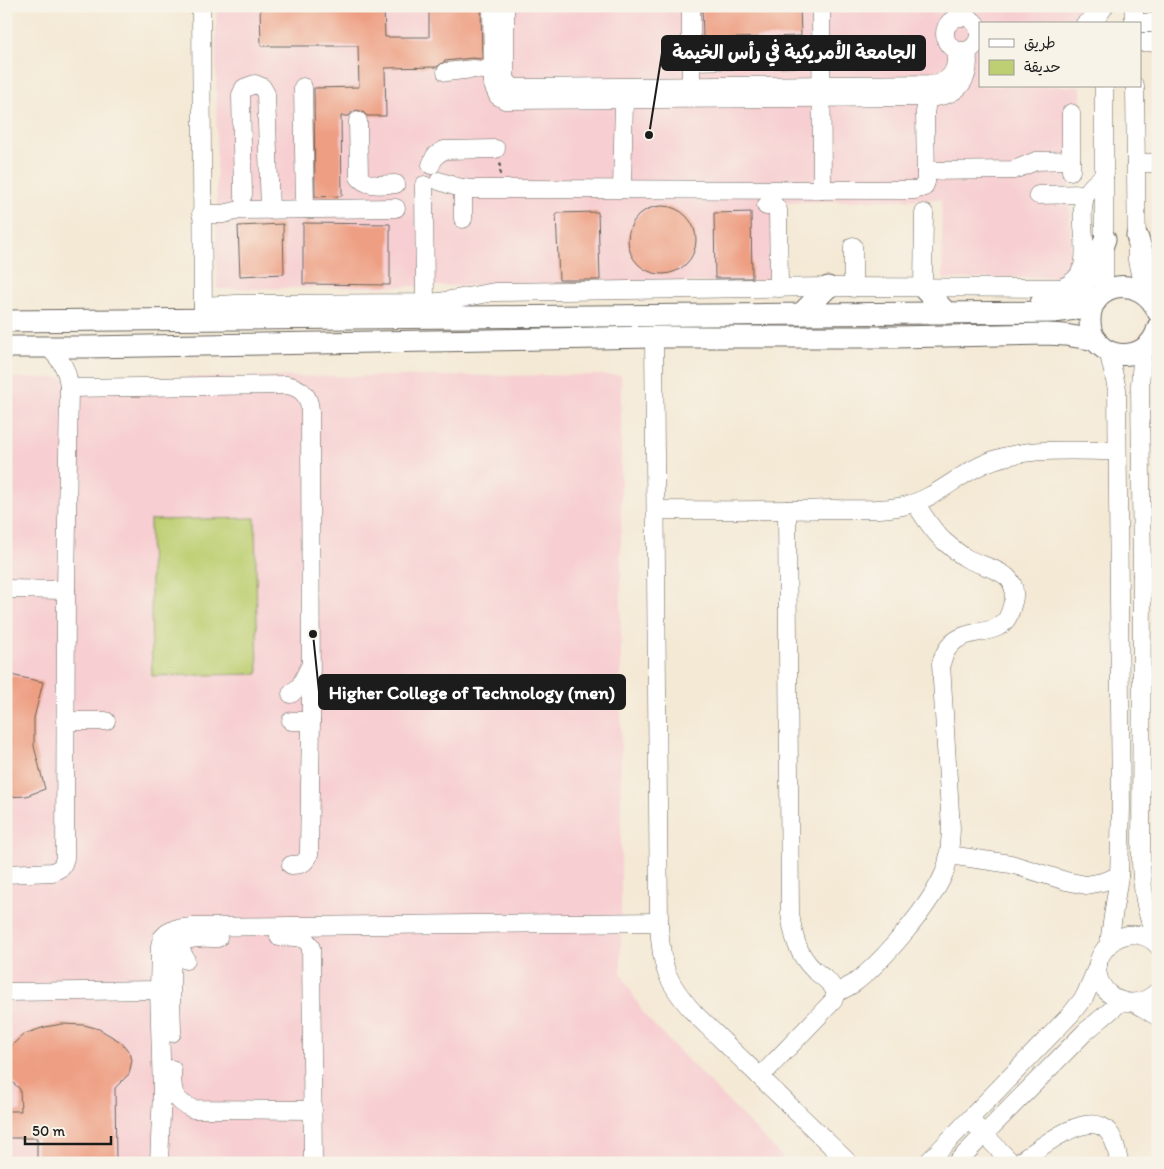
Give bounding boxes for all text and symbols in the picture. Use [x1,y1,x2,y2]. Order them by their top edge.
legend [979,22,1142,88]
text: طريق [1024,34,1056,52]
callout: الجامعة الأمريكية في رأس الخيمة [662,36,925,70]
text: الجامعة الأمريكية في رأس الخيمة [672,39,916,67]
text: حديقة [1024,58,1061,76]
callout: Higher College of Technology (men) [319,675,625,709]
text: Higher College of Technology (men) [329,681,615,704]
scale bar [25,1114,111,1146]
text: 50 m [32,1122,65,1140]

